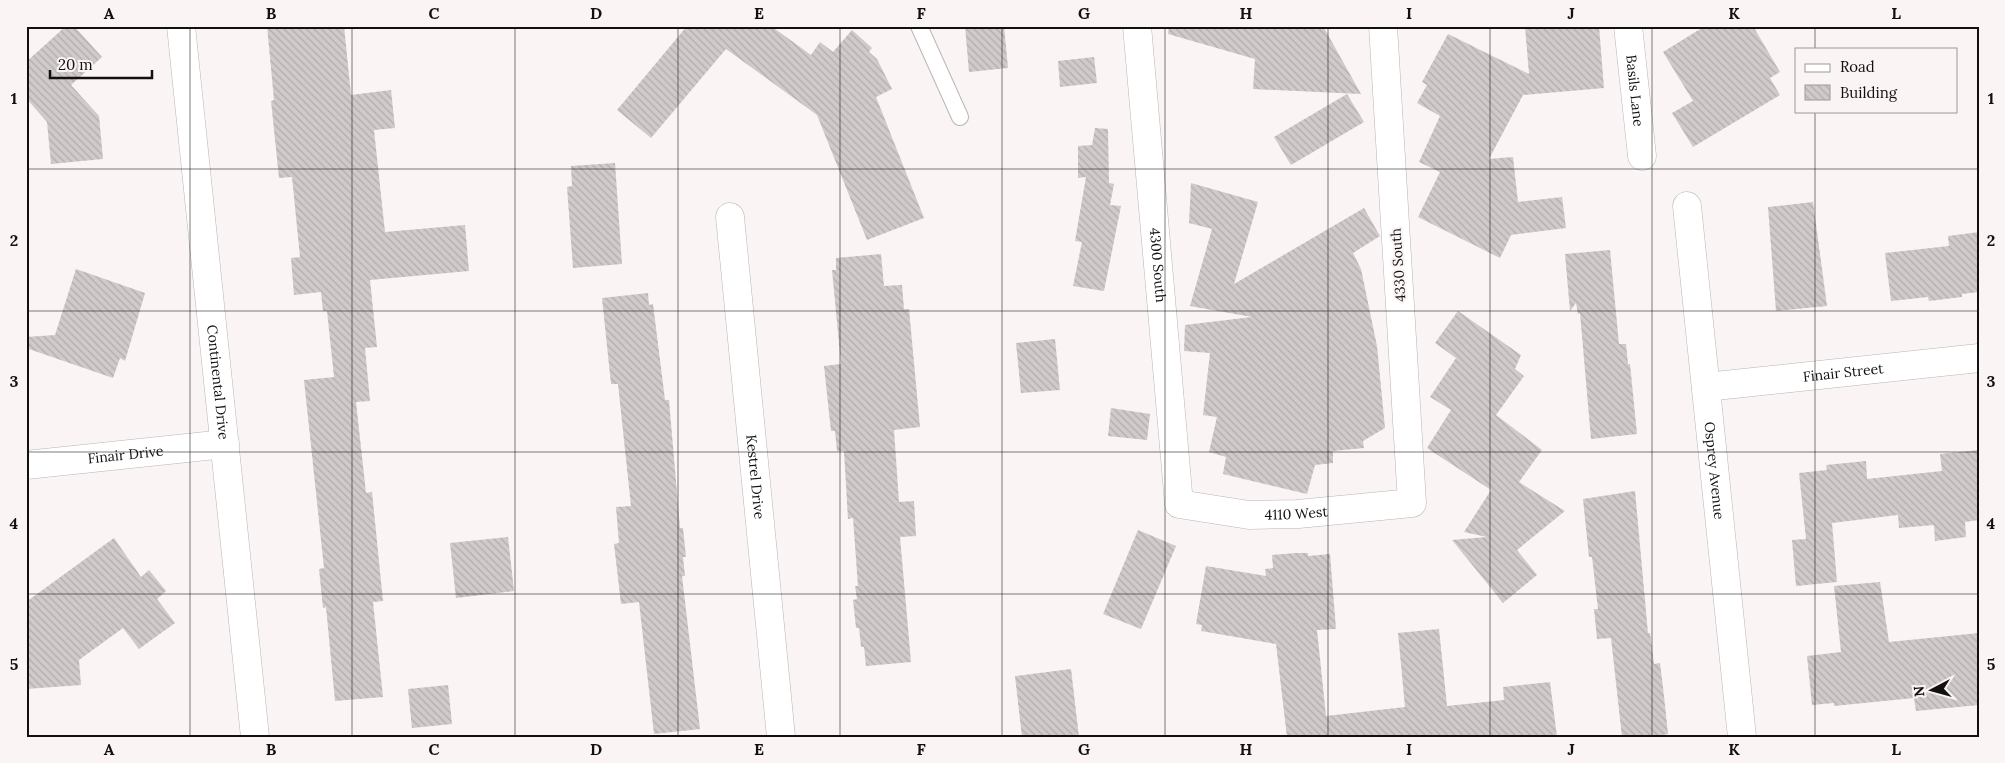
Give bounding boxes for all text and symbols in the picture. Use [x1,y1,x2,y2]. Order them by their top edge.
text: A [104,3,115,23]
text: B [266,3,277,23]
text: C [428,3,440,23]
text: D [590,3,602,23]
text: E [754,3,764,23]
text: F [916,3,926,23]
text: G [1078,3,1090,23]
text: H [1240,3,1253,23]
text: I [1406,3,1412,23]
text: J [1567,3,1575,23]
text: K [1728,3,1740,23]
text: L [1891,3,1901,23]
scale bar [50,48,152,80]
legend [1795,48,1958,112]
street label: Basils Lane [1622,54,1648,128]
text: 20 m [58,55,93,74]
text: Road [1840,57,1875,76]
text: Building [1840,83,1898,102]
text: 1 [11,88,17,108]
text: 1 [1988,88,1994,108]
street label: 4300 South [1146,227,1170,303]
street label: 4330 South [1386,228,1410,302]
text: 2 [10,230,18,250]
text: 2 [1987,230,1995,250]
street label: Continental Drive [203,324,233,441]
street label: Finair Street [1802,359,1885,386]
text: 3 [10,371,19,391]
text: 3 [1987,371,1996,391]
street label: Osprey Avenue [1700,421,1728,521]
street label: Kestrel Drive [742,434,769,520]
street label: Finair Drive [87,442,165,467]
street label: 4110 West [1265,502,1329,524]
text: 4 [10,513,19,533]
text: 4 [1987,513,1996,533]
text: 5 [10,654,19,674]
text: 5 [1987,654,1996,674]
north arrow [1908,666,1958,716]
text: N [1910,685,1929,698]
text: A [104,739,115,759]
text: B [266,739,277,759]
text: C [428,739,440,759]
text: D [590,739,602,759]
text: E [754,739,764,759]
text: F [916,739,926,759]
text: G [1078,739,1090,759]
text: H [1240,739,1253,759]
text: I [1406,739,1412,759]
text: J [1567,739,1575,759]
text: K [1728,739,1740,759]
text: L [1891,739,1901,759]

